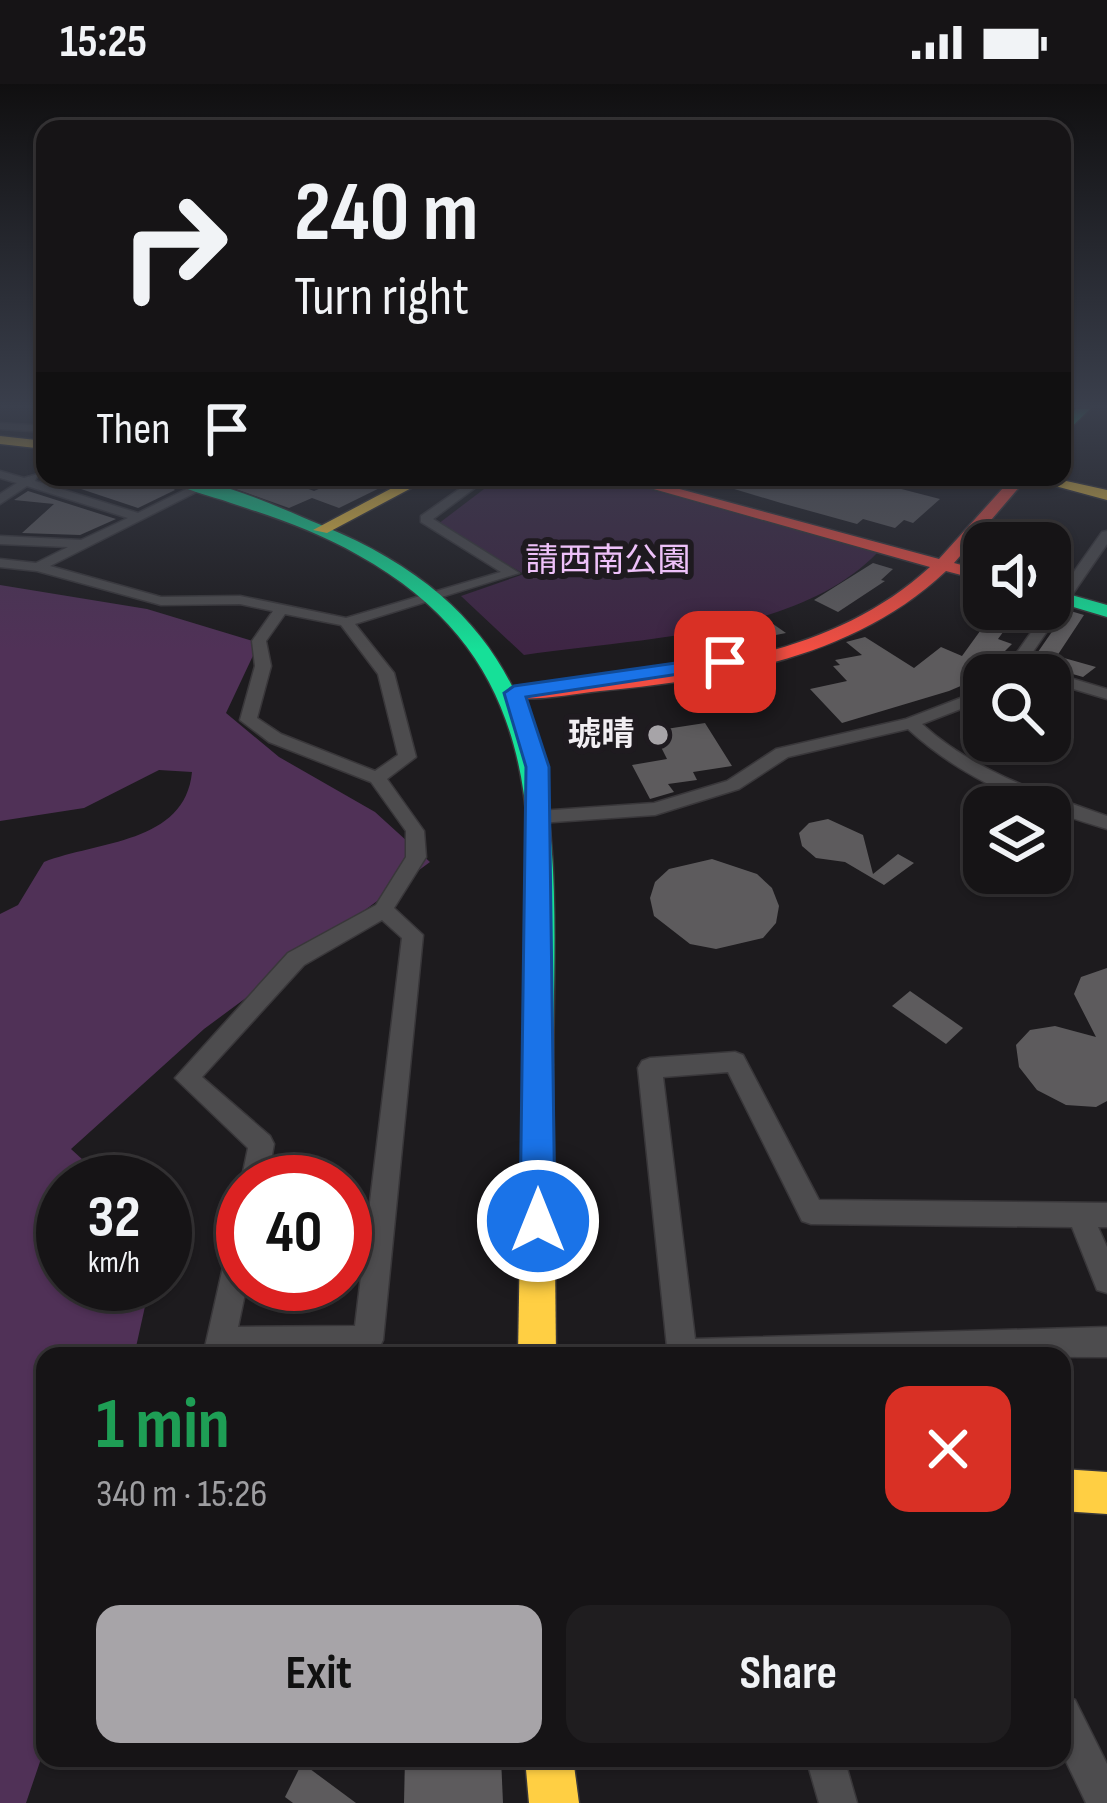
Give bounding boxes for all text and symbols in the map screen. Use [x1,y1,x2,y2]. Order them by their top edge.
text: 15:25 [60,15,147,70]
text: 240 m [294,163,478,264]
icon: right [96,168,252,324]
text: Turn right [294,265,469,330]
icon: arrive [194,396,260,462]
text: Then [96,402,170,457]
map controls [963,522,1071,894]
button: sound [963,522,1071,630]
park label: 請西南公園 [526,541,691,581]
pin [674,611,776,713]
icon: arrive [692,629,758,695]
button: search [963,654,1071,762]
place label: 琥晴 [568,715,634,755]
marker: 琥晴 [645,722,671,748]
button: layers [963,786,1071,894]
speed limit sign: 40 [216,1155,372,1311]
position arrow [475,1158,601,1284]
text: 32 [87,1182,141,1254]
text: km/h [88,1245,140,1281]
text: 1 min [96,1382,230,1469]
button: close [885,1386,1011,1512]
text: 340 m · 15:26 [96,1471,267,1518]
button: Exit [96,1605,542,1743]
button: Share [566,1605,1011,1743]

